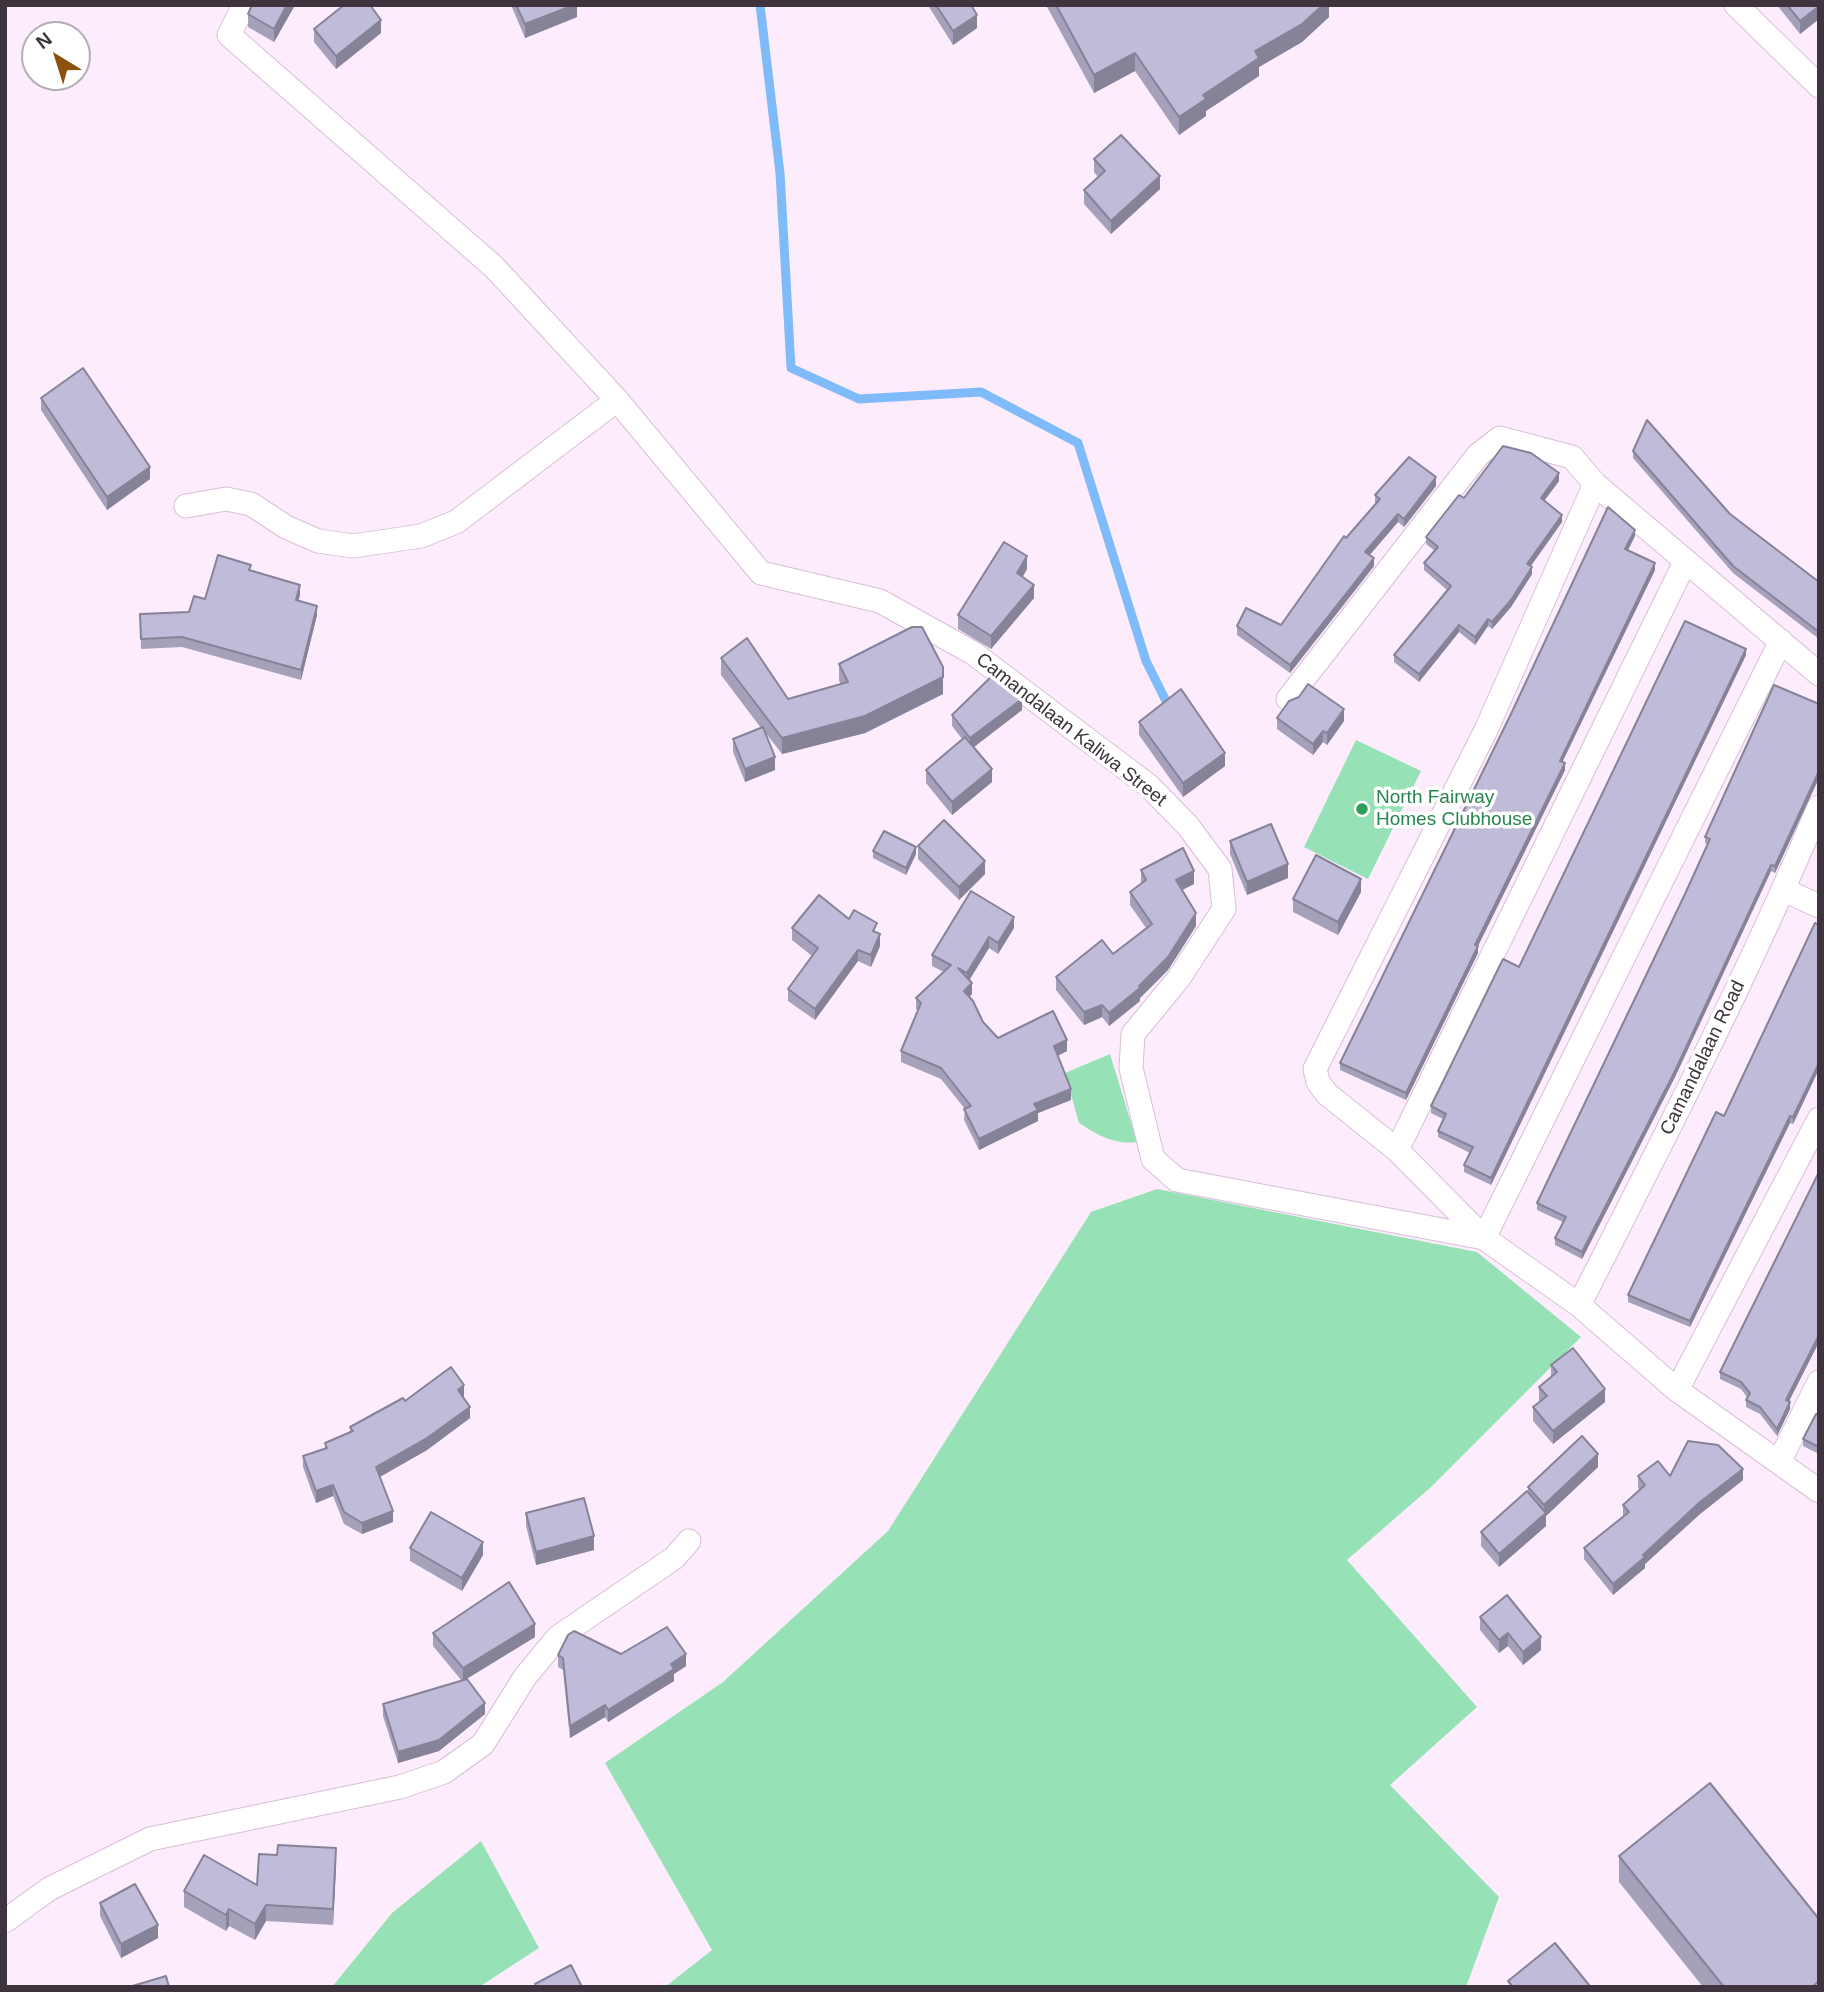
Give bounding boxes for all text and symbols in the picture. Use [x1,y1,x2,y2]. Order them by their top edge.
north arrow [21,21,91,91]
text: N [32,28,56,53]
street label: Camandalaan Kaliwa Street [971,649,1171,811]
place label: North Fairway Homes Clubhouse [1376,787,1532,831]
marker: North Fairway Homes Clubhouse [1354,801,1370,817]
street label: Camandalaan Road [1656,977,1750,1139]

